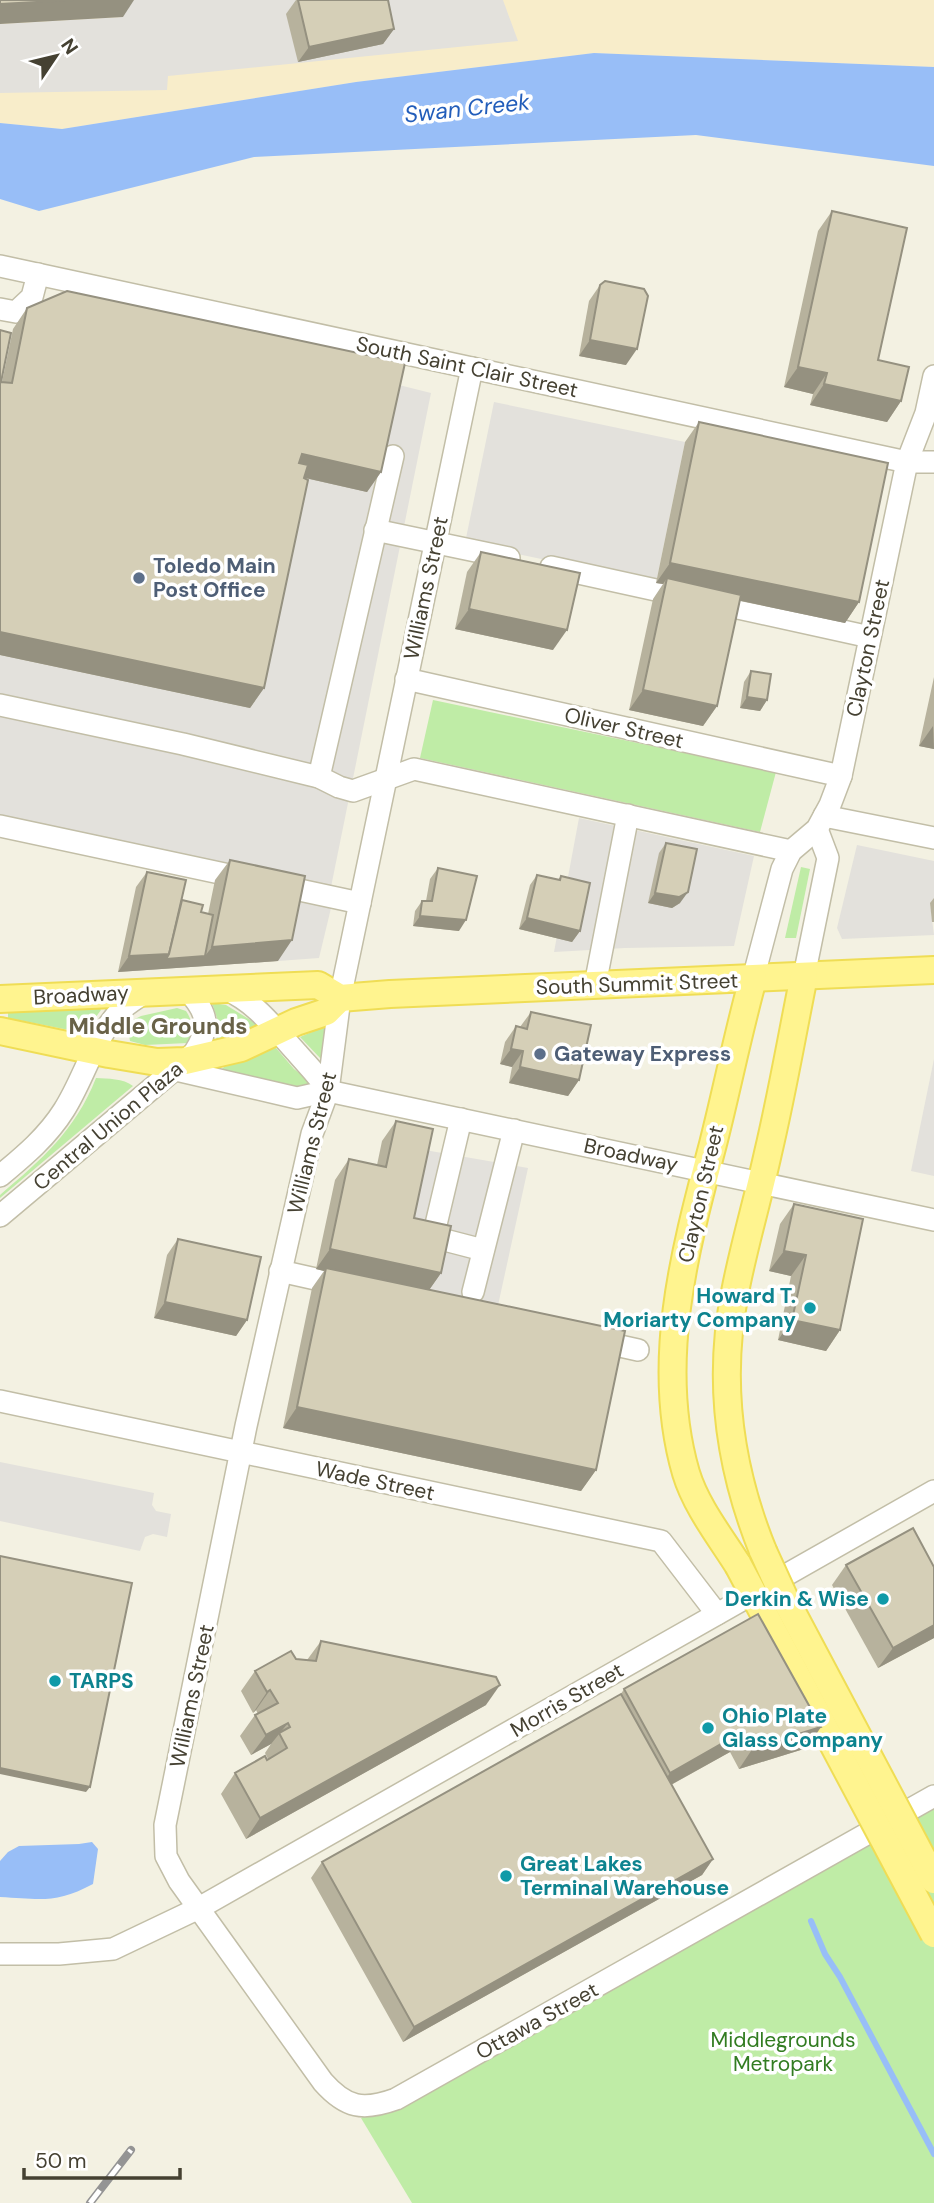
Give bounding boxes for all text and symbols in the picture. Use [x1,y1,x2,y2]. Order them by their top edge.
north arrow [21,21,91,91]
text: N [55,34,84,59]
water label: Swan Creek [403,86,531,130]
street label: South Saint Clair Street [353,330,581,404]
street label: Williams Street [397,514,455,662]
place label: Toledo Main Post Office [153,552,276,604]
marker: Toledo Main Post Office [131,570,147,586]
street label: Clayton Street [840,577,896,719]
street label: Oliver Street [562,701,686,755]
street label: South Summit Street [535,966,739,1002]
street label: Broadway [33,979,130,1011]
district label: Middle Grounds [68,1011,248,1041]
place label: Gateway Express [554,1040,731,1068]
marker: Gateway Express [532,1046,548,1062]
street label: Central Union Plaza [27,1055,189,1197]
street label: Williams Street [281,1069,343,1217]
street label: Clayton Street [672,1123,730,1265]
street label: Broadway [581,1131,681,1179]
place label: Howard T. Moriarty Company [603,1282,796,1334]
marker: Howard T. Moriarty Company [802,1300,818,1316]
street label: Wade Street [313,1455,437,1507]
place label: Derkin & Wise [725,1585,869,1613]
marker: Derkin & Wise [875,1591,891,1607]
street label: Williams Street [163,1622,221,1770]
street label: Morris Street [505,1656,629,1744]
place label: TARPS [69,1667,134,1695]
marker: TARPS [47,1673,63,1689]
place label: Ohio Plate Glass Company [722,1702,883,1754]
marker: Ohio Plate Glass Company [700,1720,716,1736]
place label: Great Lakes Terminal Warehouse [520,1850,729,1902]
marker: Great Lakes Terminal Warehouse [498,1868,514,1884]
street label: Ottawa Street [471,1976,603,2066]
park label: Middlegrounds Metropark [711,2026,855,2078]
scale bar [24,2136,180,2180]
text: 50 m [35,2147,86,2175]

